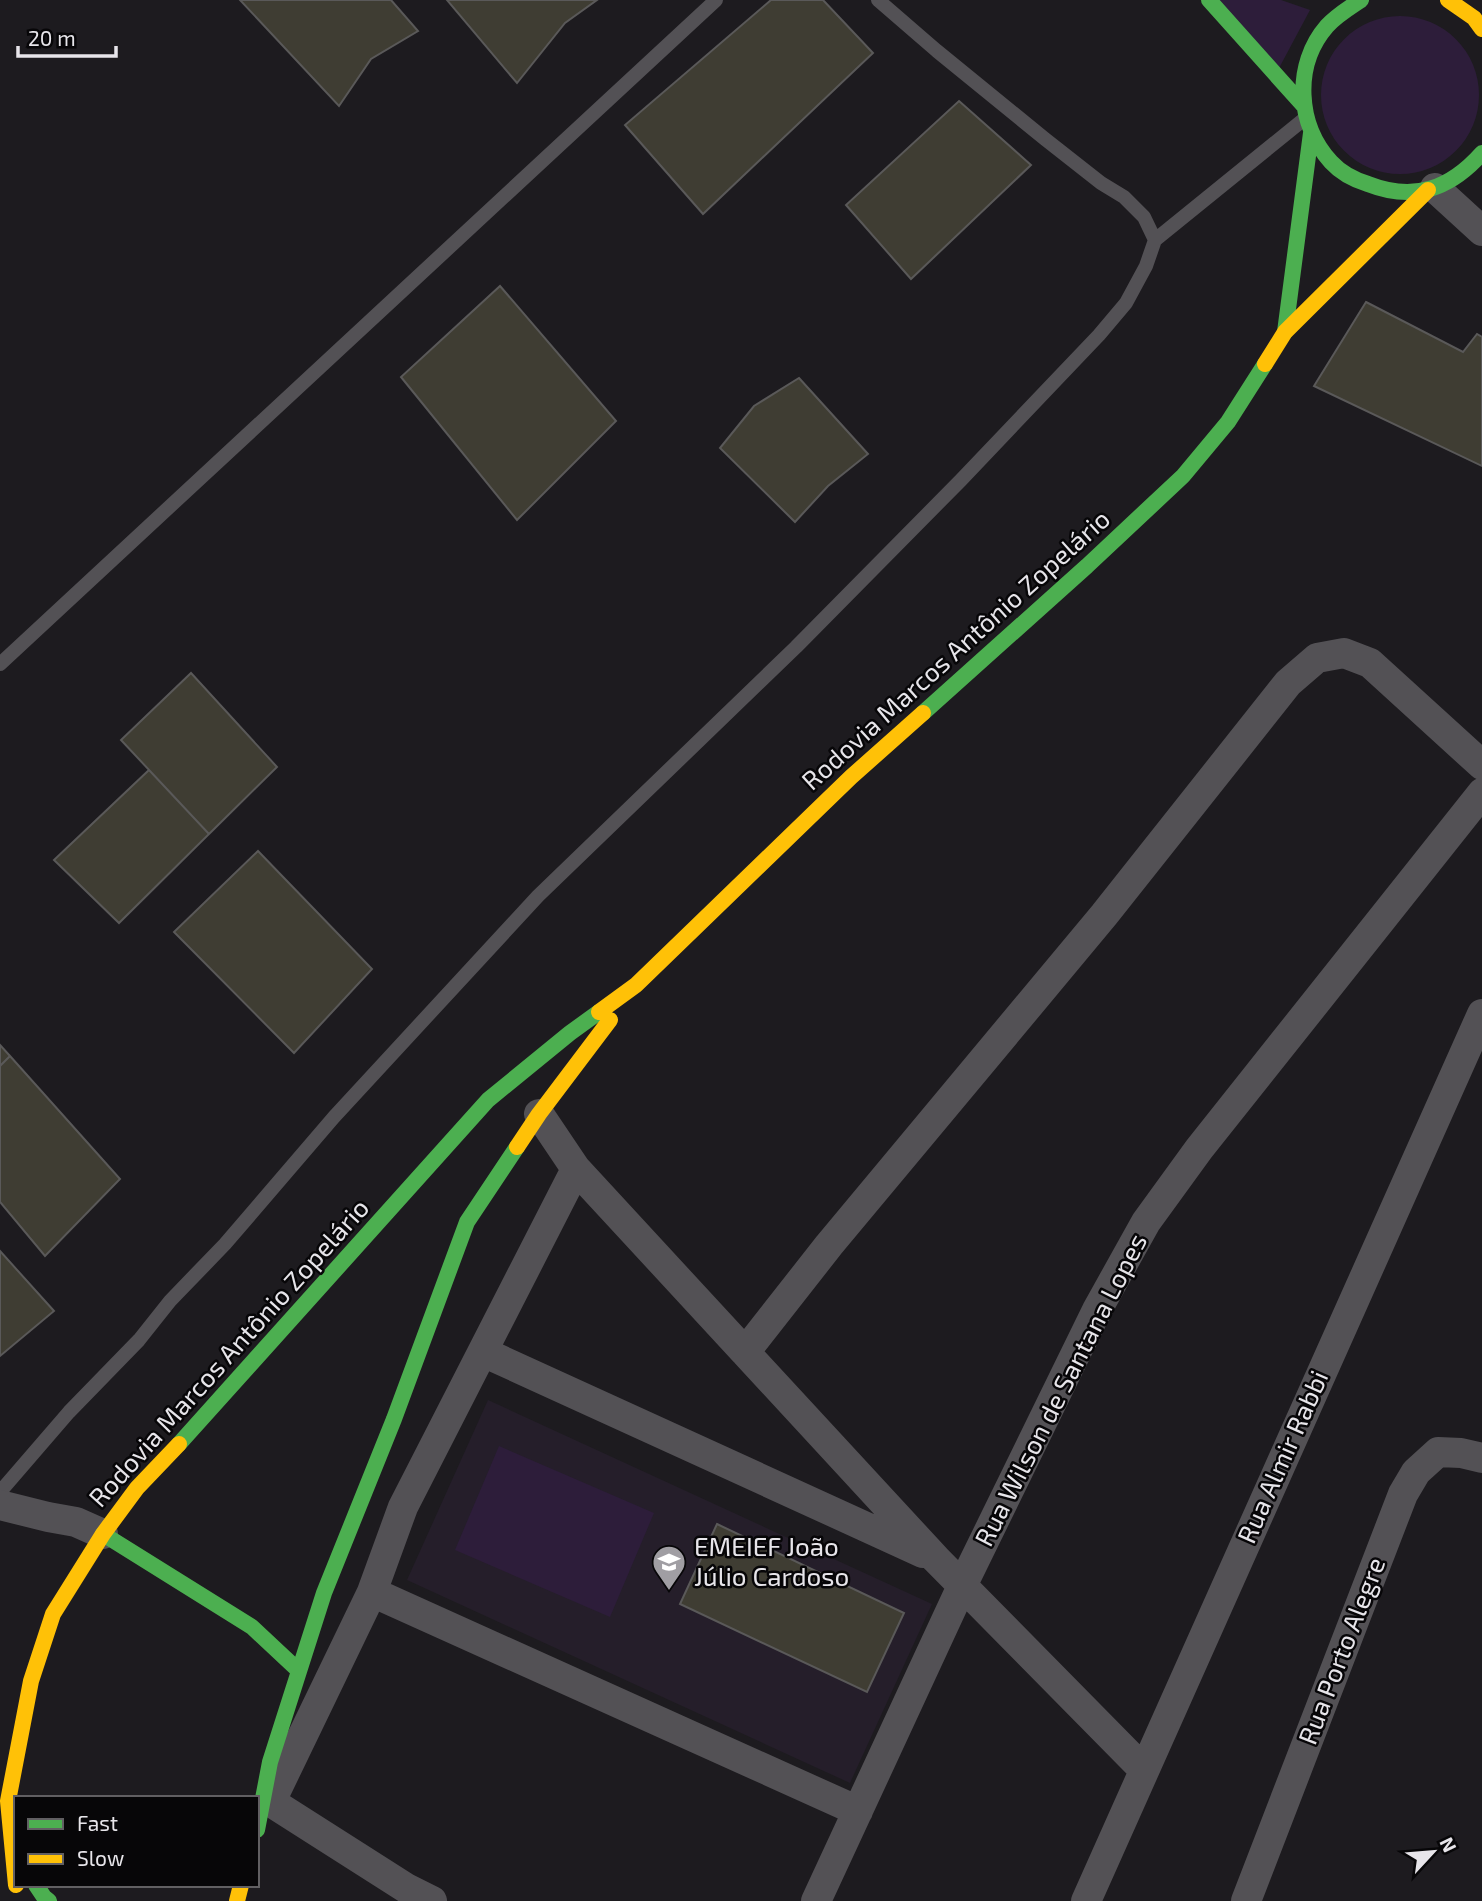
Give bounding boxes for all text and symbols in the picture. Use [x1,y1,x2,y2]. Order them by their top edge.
scale bar [18,14,116,58]
text: 20 m [28,25,76,50]
street label: Rodovia Marcos Antônio Zopelário [795,502,1115,795]
street label: Rodovia Marcos Antônio Zopelário [81,1192,374,1512]
street label: Rua Wilson de Santana Lopes [967,1228,1152,1551]
street label: Rua Almir Rabbi [1230,1365,1334,1547]
place label: EMEIEF João Júlio Cardoso [694,1530,849,1591]
school or university icon: EMEIEF João Júlio Cardoso [650,1543,688,1592]
street label: Rua Porto Alegre [1291,1553,1390,1748]
legend [14,1796,259,1887]
text: Fast [77,1810,118,1835]
north arrow [1398,1817,1468,1887]
text: N [1435,1833,1462,1856]
text: Slow [77,1845,124,1870]

